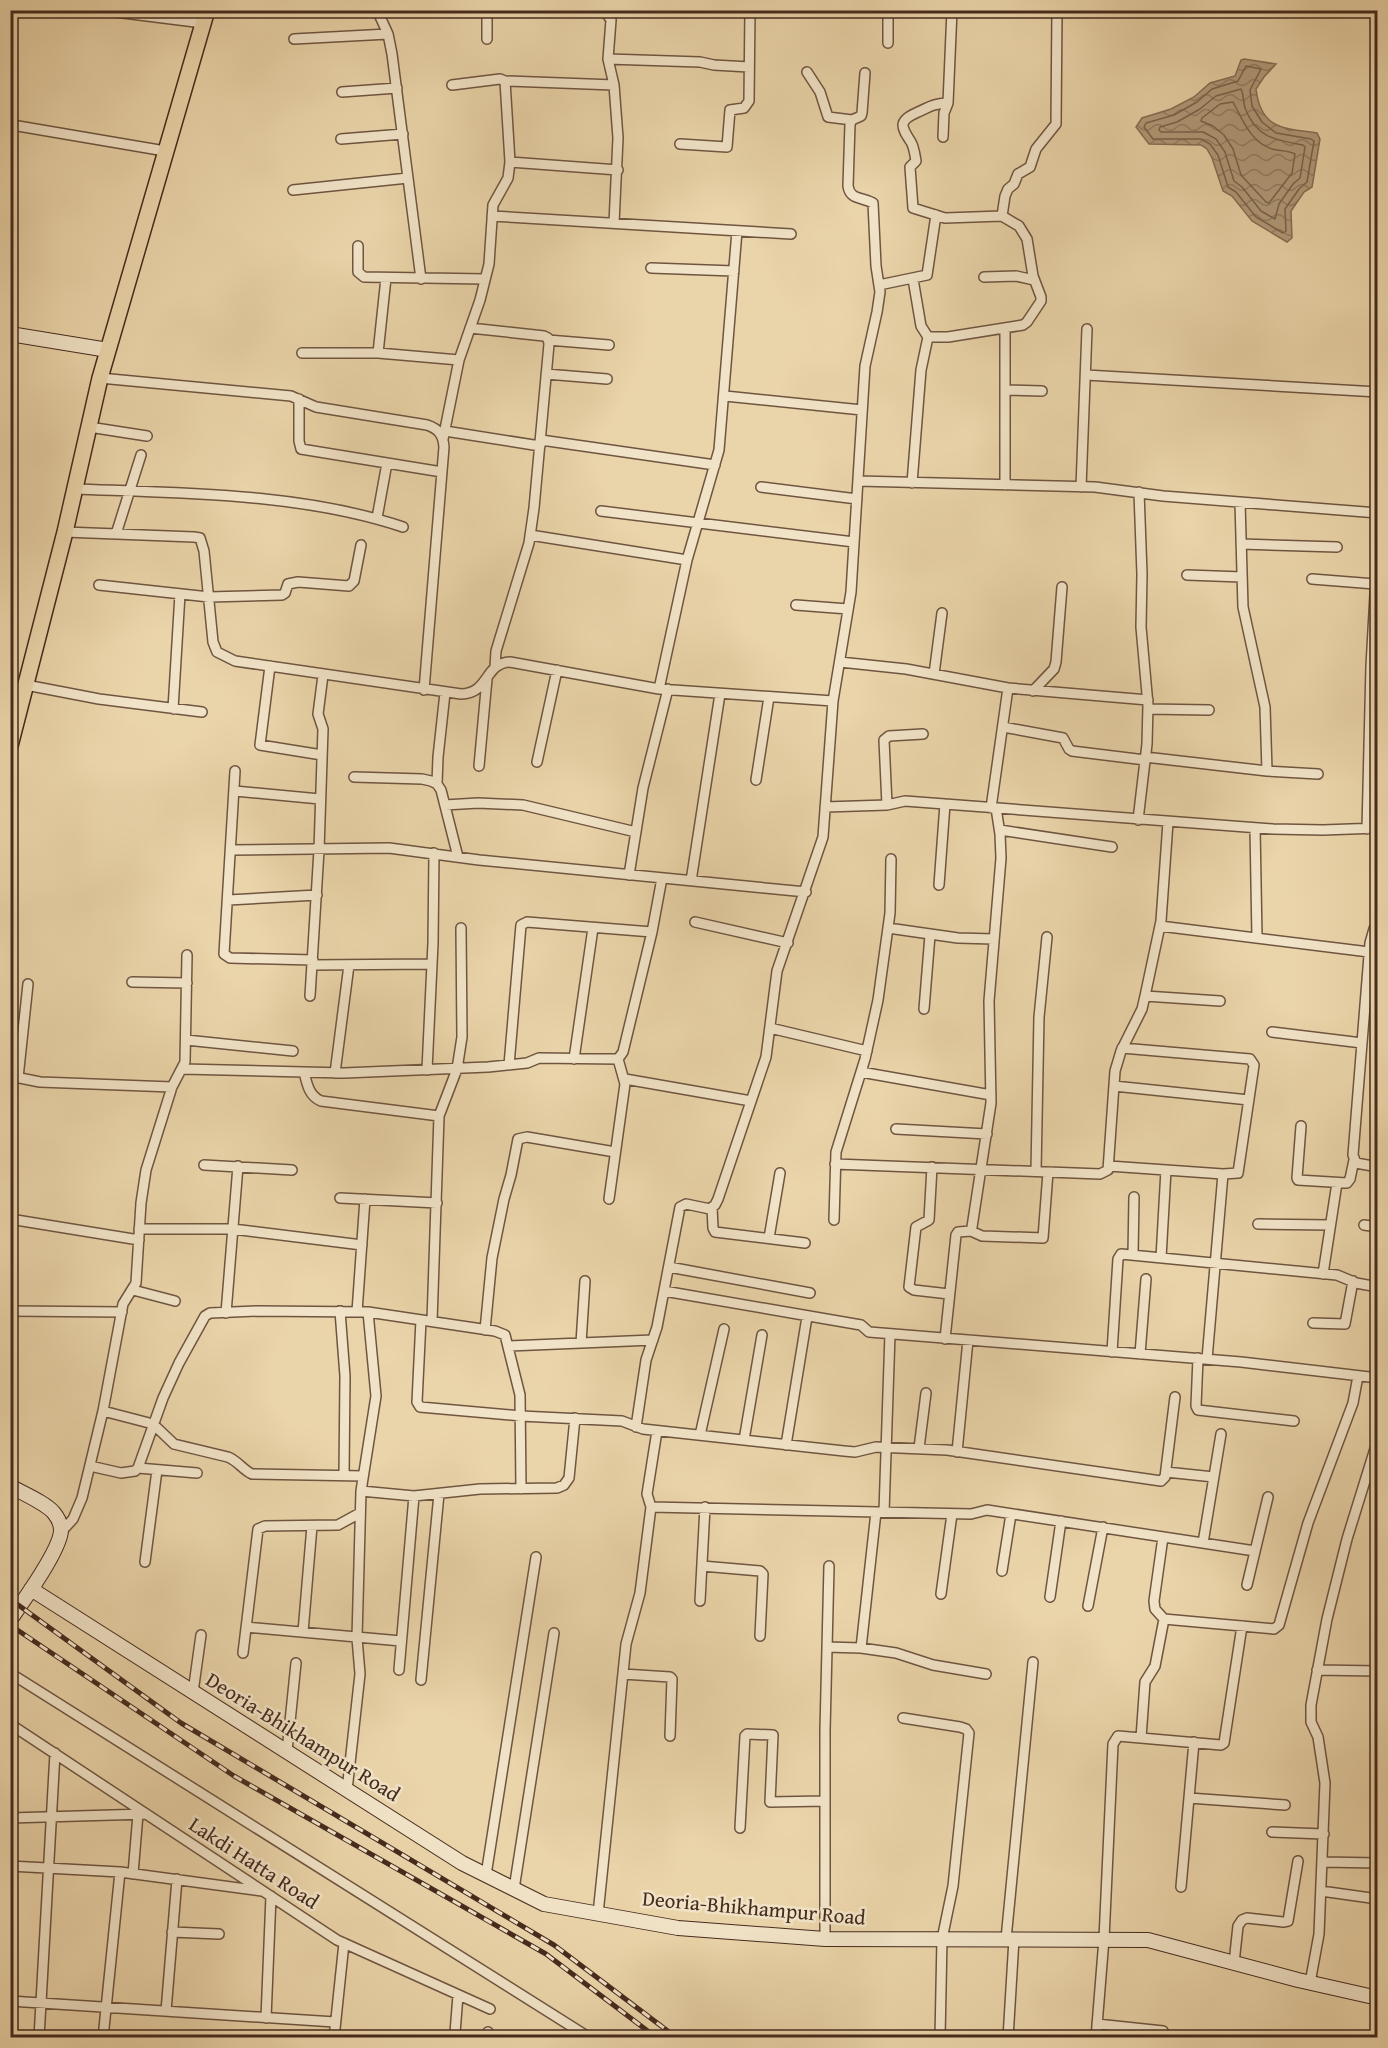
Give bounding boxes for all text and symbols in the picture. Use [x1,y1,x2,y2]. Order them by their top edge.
street label: Deoria-Bhikhampur Road [200,1664,407,1810]
street label: Lakdi Hatta Road [183,1809,326,1917]
street label: Deoria-Bhikhampur Road [641,1882,868,1933]

